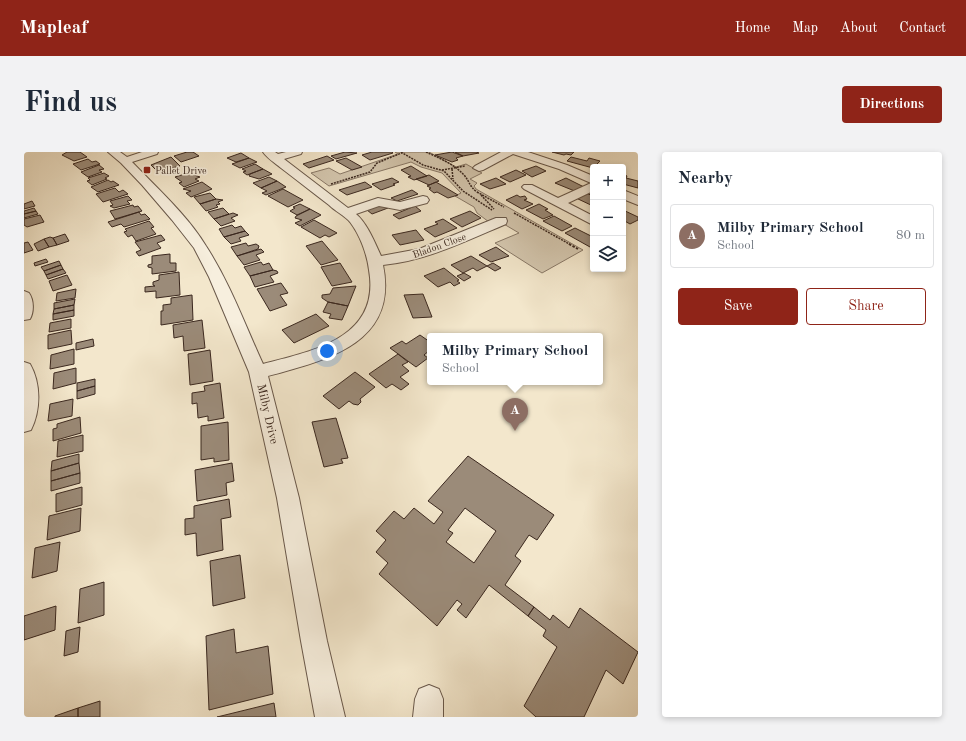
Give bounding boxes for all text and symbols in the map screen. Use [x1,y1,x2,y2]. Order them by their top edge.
text: Mapleaf [20,19,88,38]
text: Home [735,21,770,35]
text: Map [792,21,818,35]
text: About [840,21,877,35]
text: Contact [899,21,946,35]
button: Directions [842,86,942,123]
text: Find us [24,90,117,118]
map controls [590,164,626,272]
button: + [590,164,626,200]
marker: Pallet Drive [142,165,152,175]
place label: Pallet Drive [155,166,207,176]
text: Nearby [678,170,733,187]
button: − [590,200,626,236]
text: Milby Primary School [717,221,864,236]
text: A [687,229,697,242]
text: 80 m [896,229,925,242]
street label: Bladon Close [411,231,468,260]
button: layers [590,236,626,272]
text: School [717,239,754,252]
button: Save [678,288,798,325]
button: Share [806,288,926,325]
popup [427,333,603,385]
your location [317,341,337,361]
text: Milby Primary School [442,344,588,359]
text: School [442,362,479,375]
street label: Milby Drive [254,383,280,446]
pin: A [502,398,528,431]

